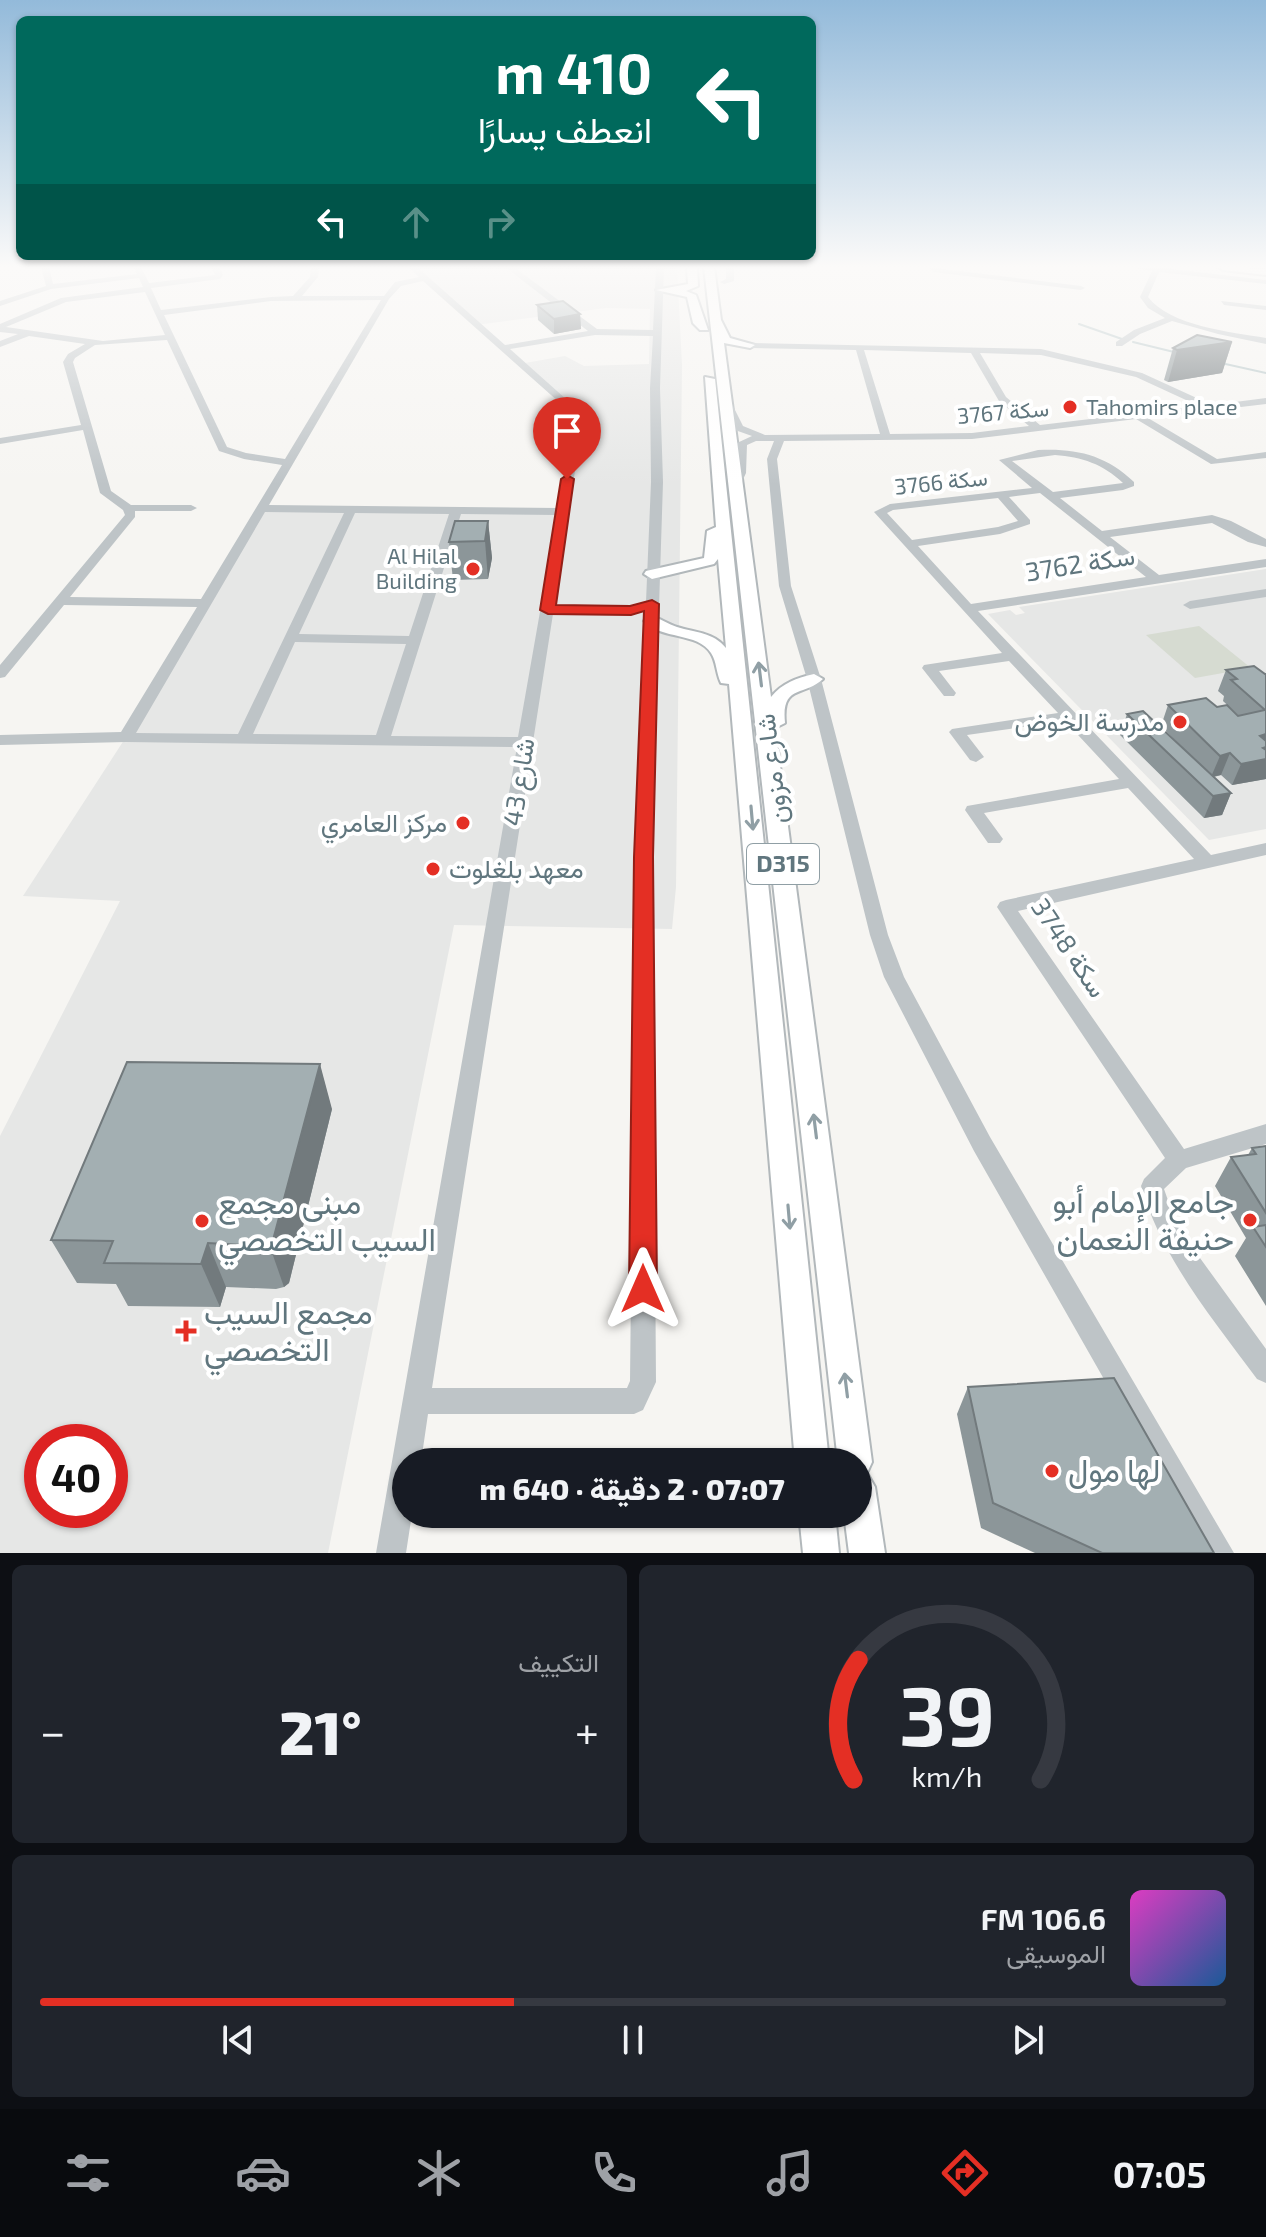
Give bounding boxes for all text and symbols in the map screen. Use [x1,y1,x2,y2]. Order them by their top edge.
text: 410 m [495,38,652,105]
icon: left [680,48,784,152]
text: انعطف يسارًا [478,107,652,150]
icon: left [310,200,354,244]
icon: ahead [394,200,438,244]
icon: right [478,200,522,244]
place label: Tahomirs place [1086,393,1237,419]
street label: سكة 3767 [956,394,1050,428]
pin [533,397,601,479]
marker: Tahomirs place [1061,398,1079,416]
icon: arrive [545,409,589,453]
street label: سكة 3766 [893,463,989,499]
street label: سكة 3762 [1023,539,1137,586]
place label: Al Hilal Building [376,542,457,593]
marker: Al Hilal Building [464,560,482,578]
one-way arrow [752,662,767,687]
place label: مدرسة الخوض [1014,705,1164,738]
street label: شارع مزون [748,712,797,826]
marker: مدرسة الخوض [1171,713,1189,731]
street label: شارع 43 [495,736,544,829]
one-way arrow [745,805,760,831]
place label: مركز العامري [321,806,447,844]
marker: مركز العامري [454,814,472,832]
road number: D315 [747,844,819,884]
place label: معهد بلغلوت [449,852,584,885]
marker: معهد بلغلوت [424,860,442,878]
street label: سكة 3748 [1026,892,1115,1003]
one-way arrow [807,1114,822,1139]
place label: جامع الإمام أبو حنيفة النعمان [1052,1181,1234,1257]
place label: مبنى مجمع السيب التخصصي [218,1182,436,1266]
one-way arrow [782,1203,797,1230]
marker: جامع الإمام أبو حنيفة النعمان [1241,1211,1259,1229]
marker: مبنى مجمع السيب التخصصي [193,1212,211,1230]
position arrow [601,1247,685,1331]
place label: مجمع السيب التخصصي [204,1292,373,1376]
marker: مجمع السيب التخصصي [175,1320,197,1342]
one-way arrow [838,1372,853,1398]
speed limit sign: 40 [24,1424,128,1528]
place label: لها مول [1068,1450,1160,1491]
marker: لها مول [1043,1462,1061,1480]
text: 07:07 · 2 دقيقة · 640 m [480,1470,784,1506]
text: التكييف [518,1646,599,1677]
text: 39 [898,1663,995,1763]
text: 21° [279,1695,362,1767]
text: − [40,1704,66,1757]
text: + [575,1704,599,1757]
text: km/h [911,1758,982,1793]
text: 106.6 FM [981,1900,1106,1936]
text: الموسيقى [1006,1937,1106,1968]
icon: previous [216,2018,260,2062]
icon: pause [611,2018,655,2062]
icon: next [1006,2018,1050,2062]
icon: filters [60,2145,116,2201]
icon: car [235,2145,291,2201]
icon: climate [411,2145,467,2201]
icon: phone [586,2145,642,2201]
icon: music [762,2145,818,2201]
icon: directions [937,2145,993,2201]
text: 07:05 [1113,2152,1206,2195]

